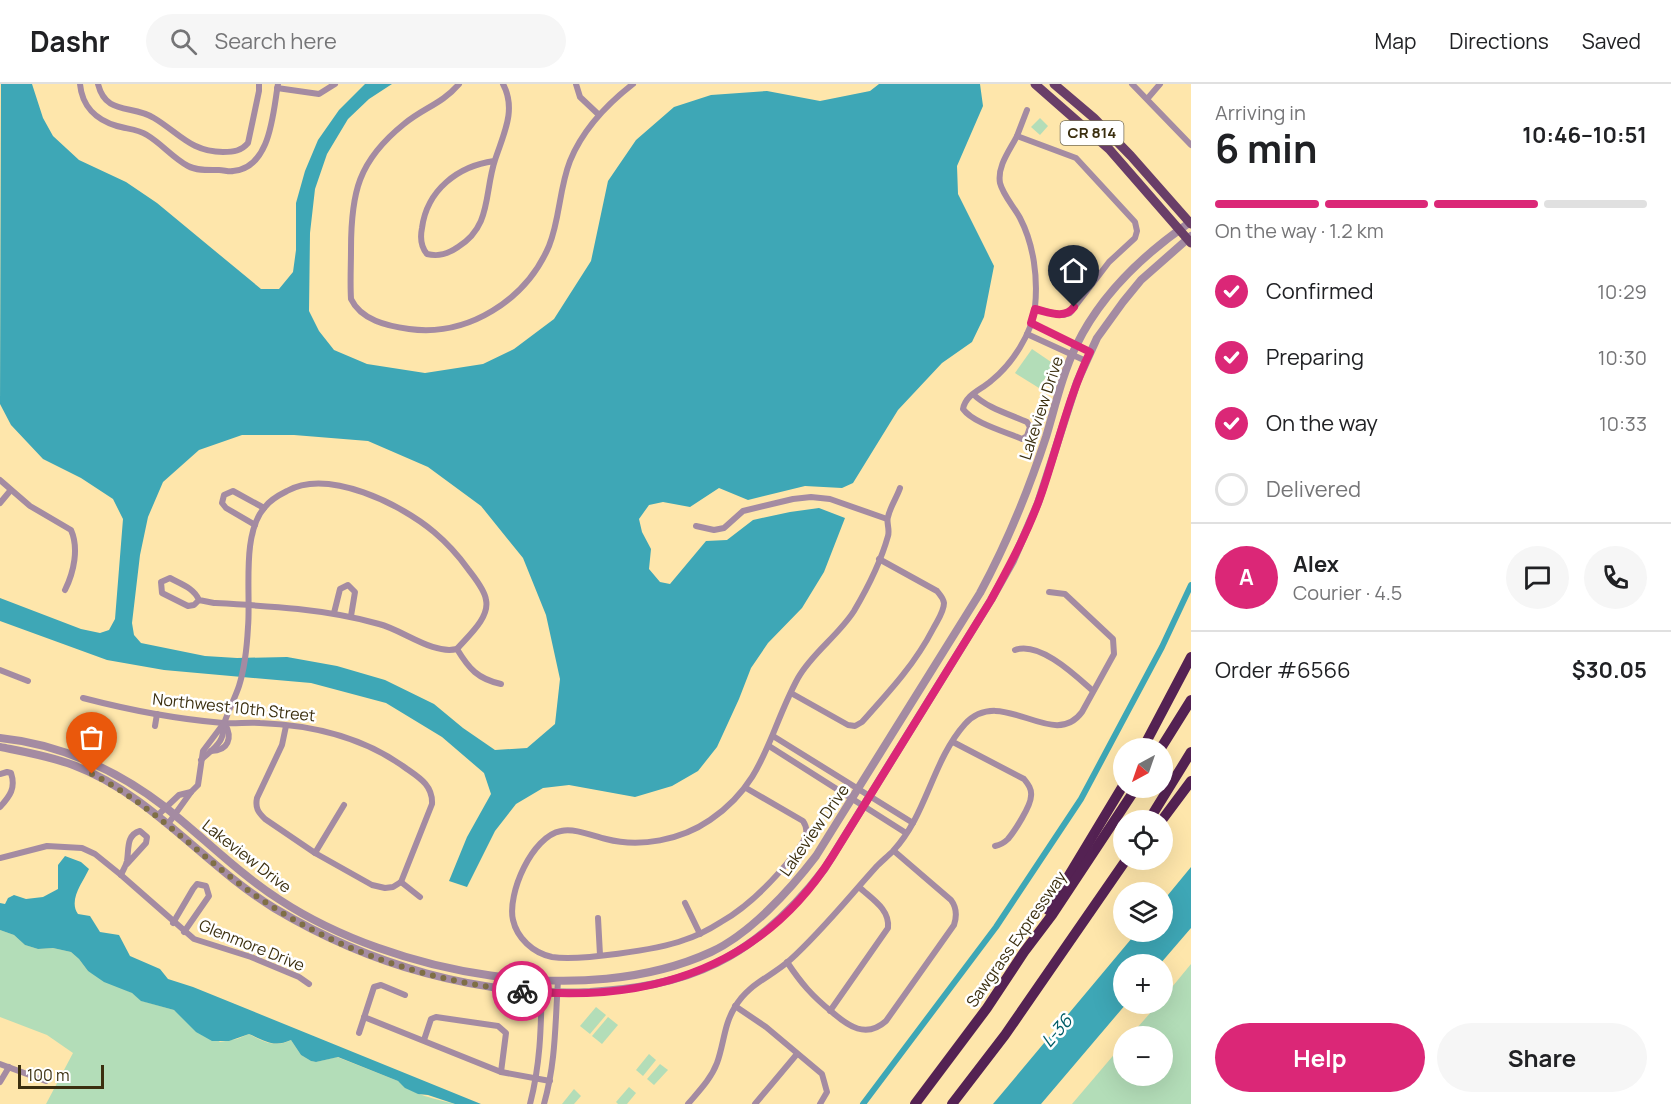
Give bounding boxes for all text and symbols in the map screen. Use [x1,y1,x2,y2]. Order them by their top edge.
search box [146,14,566,68]
text: Dashr [30,22,110,60]
icon: search [167,25,200,58]
text: Search here [215,26,337,56]
text: Map [1375,27,1416,55]
text: Directions [1449,27,1549,55]
text: Saved [1582,27,1641,55]
text: Arriving in [1215,99,1306,126]
text: 10:46–10:51 [1522,120,1647,150]
road number: CR 814 [1060,121,1124,145]
text: 6 min [1215,121,1317,175]
text: On the way · 1.2 km [1215,217,1384,244]
pin [1048,245,1099,307]
icon: home [1057,254,1090,287]
icon: check [1215,275,1248,308]
text: Confirmed [1266,276,1374,306]
text: 10:29 [1597,278,1647,305]
icon: check [1215,341,1248,374]
text: Preparing [1266,342,1364,372]
text: 10:30 [1598,344,1647,371]
street label: Lakeview Drive [1014,353,1068,463]
icon: check [1215,407,1248,440]
text: On the way [1266,408,1378,438]
text: 10:33 [1599,410,1647,437]
text: Delivered [1266,474,1361,504]
button: chat [1506,546,1569,609]
button: phone [1584,546,1647,609]
text: Alex [1293,549,1339,579]
text: A [1239,562,1254,592]
text: Courier · 4.5 [1293,579,1402,606]
text: Order #6566 [1215,655,1351,685]
text: $30.05 [1572,655,1647,685]
street label: Northwest 10th Street [152,688,316,726]
pin [66,712,117,774]
icon: bag [75,721,108,754]
north arrow [1113,738,1173,798]
map controls [1113,738,1173,1086]
street label: Lakeview Drive [774,780,854,880]
button: locate [1113,810,1173,870]
street label: Lakeview Drive [198,814,296,898]
street label: Sawgrass Expressway [961,866,1072,1011]
button: layers [1113,882,1173,942]
street label: Glenmore Drive [196,914,308,976]
button: + [1113,954,1173,1014]
courier [492,961,552,1021]
icon: bike [506,975,539,1008]
water label: L-36 [1035,1008,1078,1052]
button: Help [1215,1023,1425,1092]
button: Share [1437,1023,1647,1092]
button: − [1113,1026,1173,1086]
scale bar [18,1062,104,1090]
text: 100 m [27,1064,70,1086]

